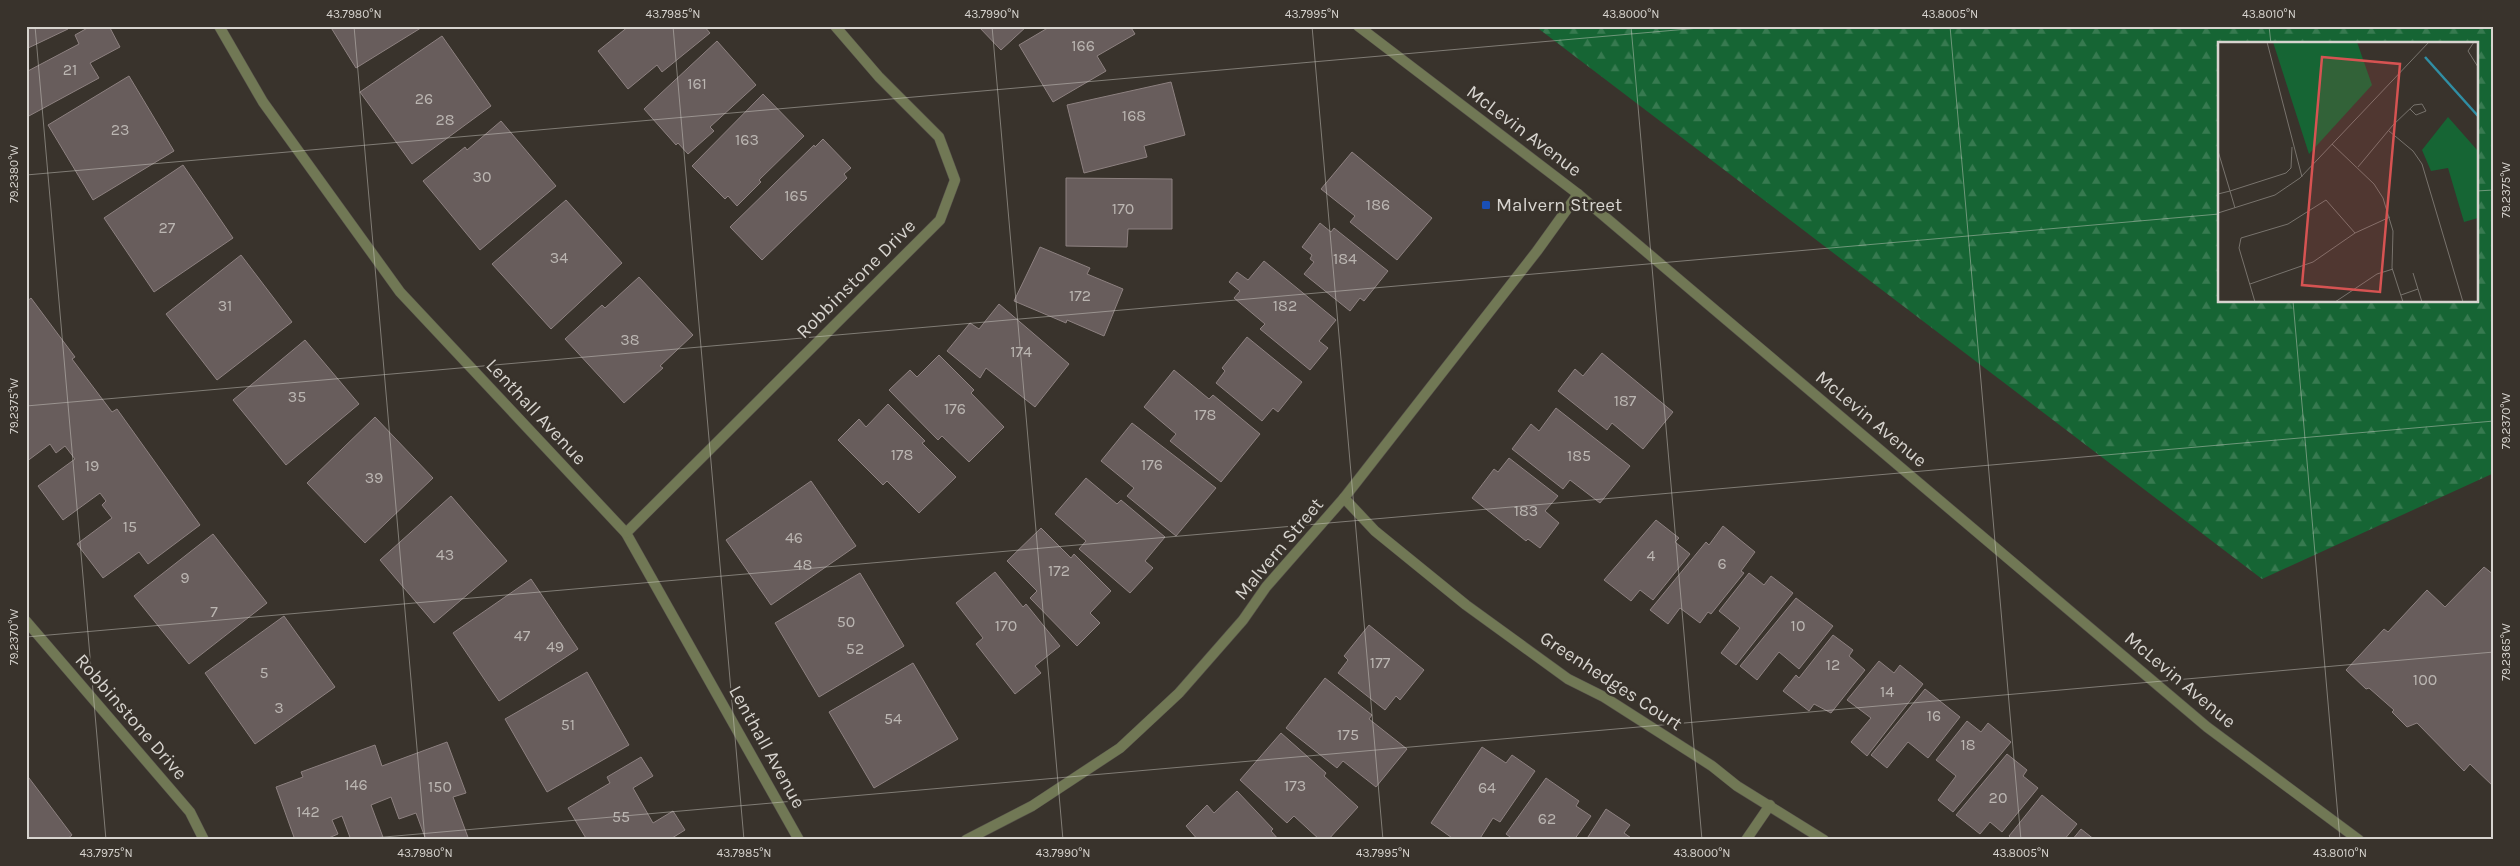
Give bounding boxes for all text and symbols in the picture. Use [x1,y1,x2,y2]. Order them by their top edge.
text: 43.7980°N [326,7,382,21]
text: 43.7985°N [646,7,700,21]
text: 43.7990°N [965,7,1019,21]
text: 43.7995°N [1285,7,1339,21]
text: 43.8000°N [1603,7,1659,21]
text: 43.8005°N [1922,7,1978,21]
text: 43.8010°N [2242,7,2296,21]
house number: 166 [1071,36,1095,55]
inset map [2218,42,2478,302]
house number: 21 [63,60,77,79]
house number: 161 [687,74,707,93]
street label: McLevin Avenue [1462,81,1586,181]
house number: 26 [415,89,433,108]
house number: 168 [1122,106,1146,125]
house number: 28 [435,110,455,129]
house number: 23 [111,120,129,139]
house number: 163 [735,130,759,149]
text: 79.2380°W [7,145,21,203]
text: 79.2375°W [2499,162,2513,218]
house number: 30 [473,167,491,186]
house number: 165 [784,186,808,205]
place label: Malvern Street [1496,194,1622,216]
house number: 186 [1366,195,1390,214]
house number: 170 [1112,199,1134,218]
marker: Malvern Street [1480,199,1492,211]
street label: Robbinstone Drive [792,215,920,343]
house number: 27 [159,218,176,237]
house number: 34 [550,248,568,267]
house number: 184 [1333,249,1357,268]
house number: 172 [1069,286,1091,305]
house number: 31 [218,296,232,315]
house number: 182 [1273,296,1297,315]
house number: 38 [620,330,640,349]
house number: 174 [1010,342,1032,361]
street label: Lenthall Avenue [481,354,591,470]
street label: McLevin Avenue [1811,366,1931,472]
text: 79.2375°W [7,378,21,434]
house number: 35 [288,387,306,406]
house number: 187 [1614,391,1637,410]
text: 79.2370°W [2499,393,2513,449]
house number: 176 [944,399,966,418]
house number: 178 [1194,405,1216,424]
house number: 178 [891,445,913,464]
house number: 185 [1567,446,1591,465]
house number: 176 [1141,455,1163,474]
house number: 19 [85,456,99,475]
house number: 39 [365,468,383,487]
street label: Malvern Street [1230,494,1328,604]
house number: 183 [1514,501,1538,520]
house number: 15 [123,517,137,536]
house number: 46 [785,528,803,547]
house number: 43 [436,545,454,564]
house number: 4 [1647,546,1656,565]
house number: 6 [1717,554,1727,573]
house number: 48 [794,555,812,574]
house number: 172 [1048,561,1070,580]
house number: 9 [180,568,190,587]
house number: 7 [210,602,218,621]
text: 79.2370°W [7,609,21,665]
house number: 50 [837,612,855,631]
house number: 170 [995,616,1017,635]
house number: 10 [1791,616,1805,635]
text: 79.2365°W [2499,623,2513,681]
house number: 47 [514,626,531,645]
street label: Greenhedges Court [1536,627,1686,735]
street label: McLevin Avenue [2120,627,2240,733]
house number: 49 [546,637,564,656]
house number: 52 [846,639,864,658]
street label: Robbinstone Drive [70,650,192,784]
house number: 177 [1370,653,1391,672]
house number: 12 [1826,655,1840,674]
house number: 5 [259,663,269,682]
house number: 100 [2413,670,2437,689]
street label: Lenthall Avenue [724,682,810,812]
house number: 14 [1880,682,1894,701]
house number: 3 [274,698,284,717]
house number: 16 [1927,706,1941,725]
house number: 54 [884,709,902,728]
house number: 51 [561,715,575,734]
house number: 175 [1337,725,1359,744]
house number: 18 [1960,735,1976,754]
house number: 146 [344,775,368,794]
house number: 173 [1284,776,1306,795]
house number: 150 [428,777,452,796]
house number: 64 [1478,778,1496,797]
house number: 20 [1989,788,2007,807]
house number: 142 [296,802,320,821]
house number: 55 [612,807,630,826]
house number: 62 [1538,809,1556,828]
text: 43.7975°N [79,846,133,860]
text: 43.7980°N [397,846,453,860]
text: 43.7985°N [717,846,771,860]
text: 43.7990°N [1036,846,1090,860]
text: 43.7995°N [1356,846,1410,860]
text: 43.8000°N [1674,846,1730,860]
text: 43.8005°N [1993,846,2049,860]
text: 43.8010°N [2313,846,2367,860]

